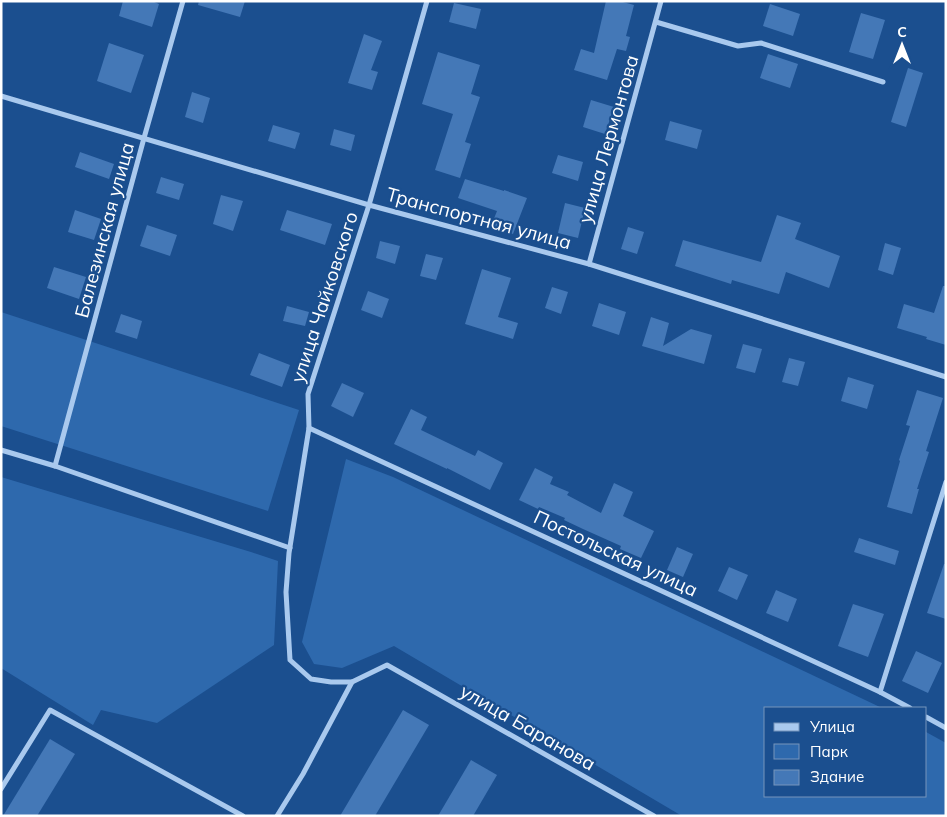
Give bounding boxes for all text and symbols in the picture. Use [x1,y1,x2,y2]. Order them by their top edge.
north arrow [877,20,927,70]
text: С [897,23,907,41]
street label: улица Лермонтова [572,52,644,226]
street label: Балезинская улица [69,140,139,320]
street label: Транспортная улица [384,182,574,254]
street label: улица Чайковского [285,208,363,386]
street label: Постольская улица [530,504,702,602]
street label: улица Баранова [456,678,600,776]
legend [764,707,927,797]
text: Улица [809,717,855,736]
text: Парк [810,742,849,761]
text: Здание [810,767,864,786]

